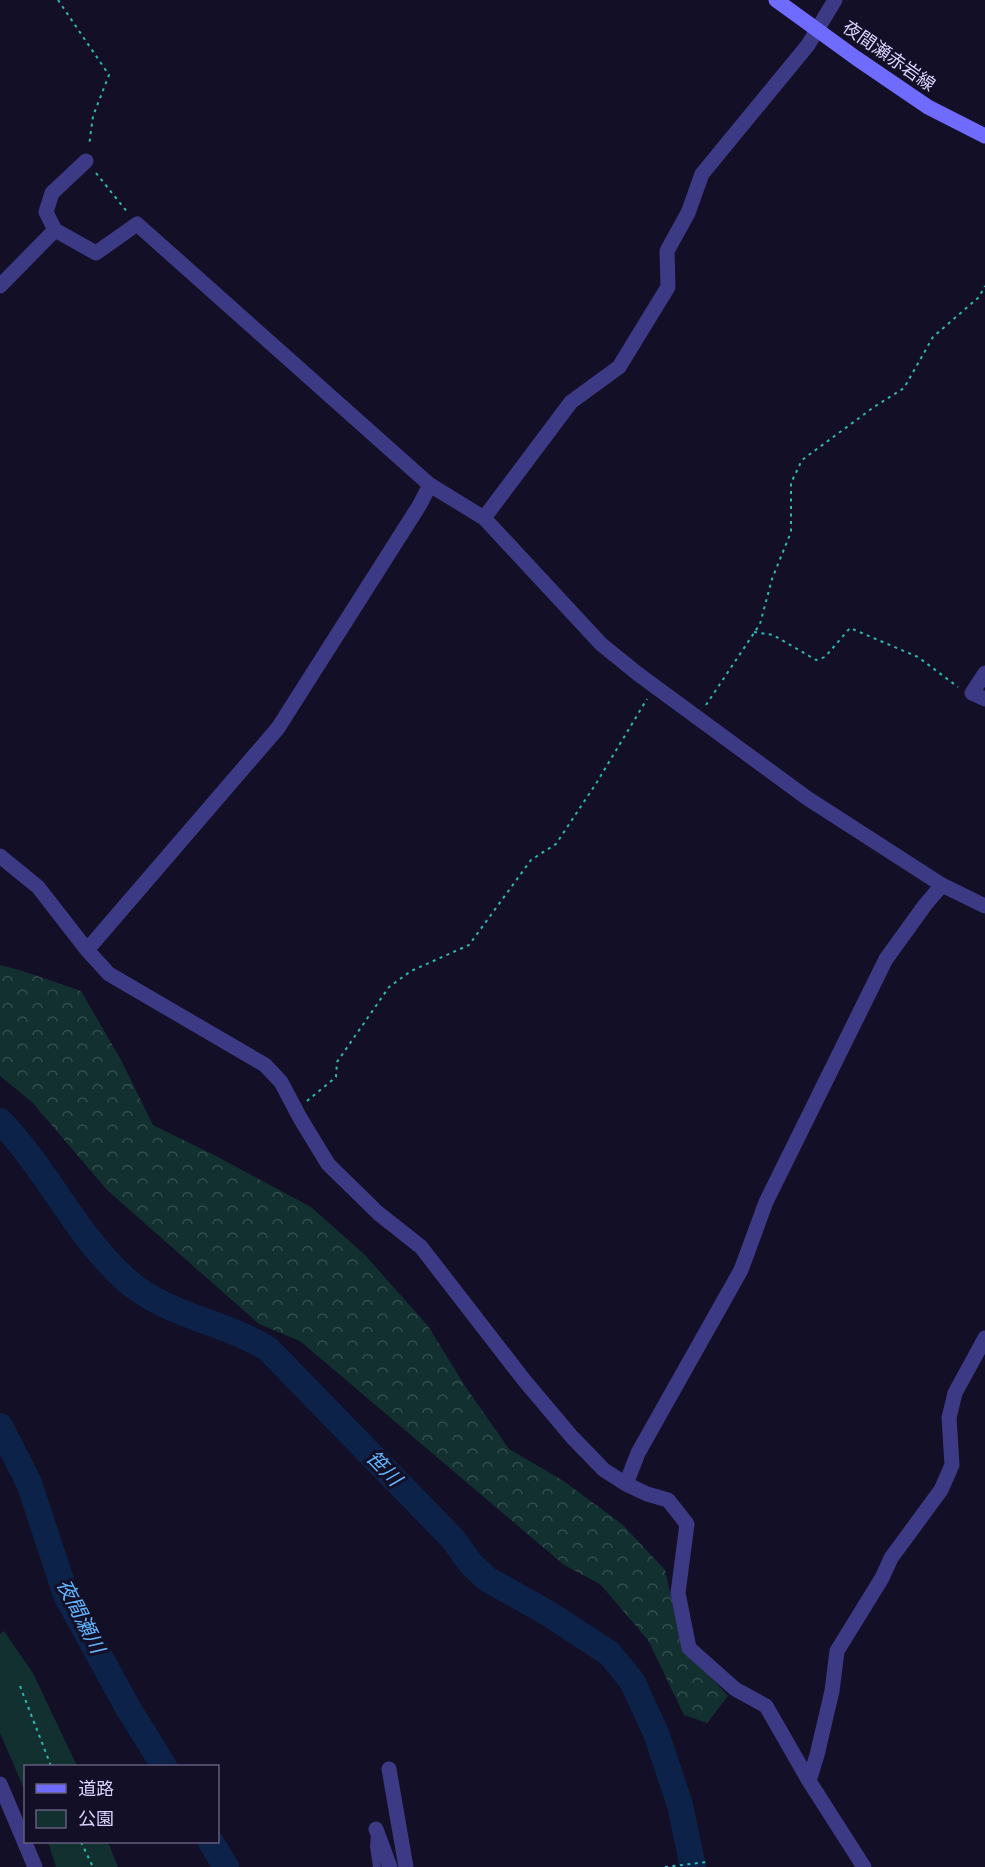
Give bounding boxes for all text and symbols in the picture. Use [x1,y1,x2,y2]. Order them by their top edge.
street label: 夜間瀬赤岩線 [838,17,939,96]
water label: 笹川 [361,1446,407,1493]
water label: 夜間瀬川 [51,1575,110,1659]
legend [24,1765,219,1843]
text: 道路 [78,1779,114,1800]
text: 公園 [78,1809,114,1830]

